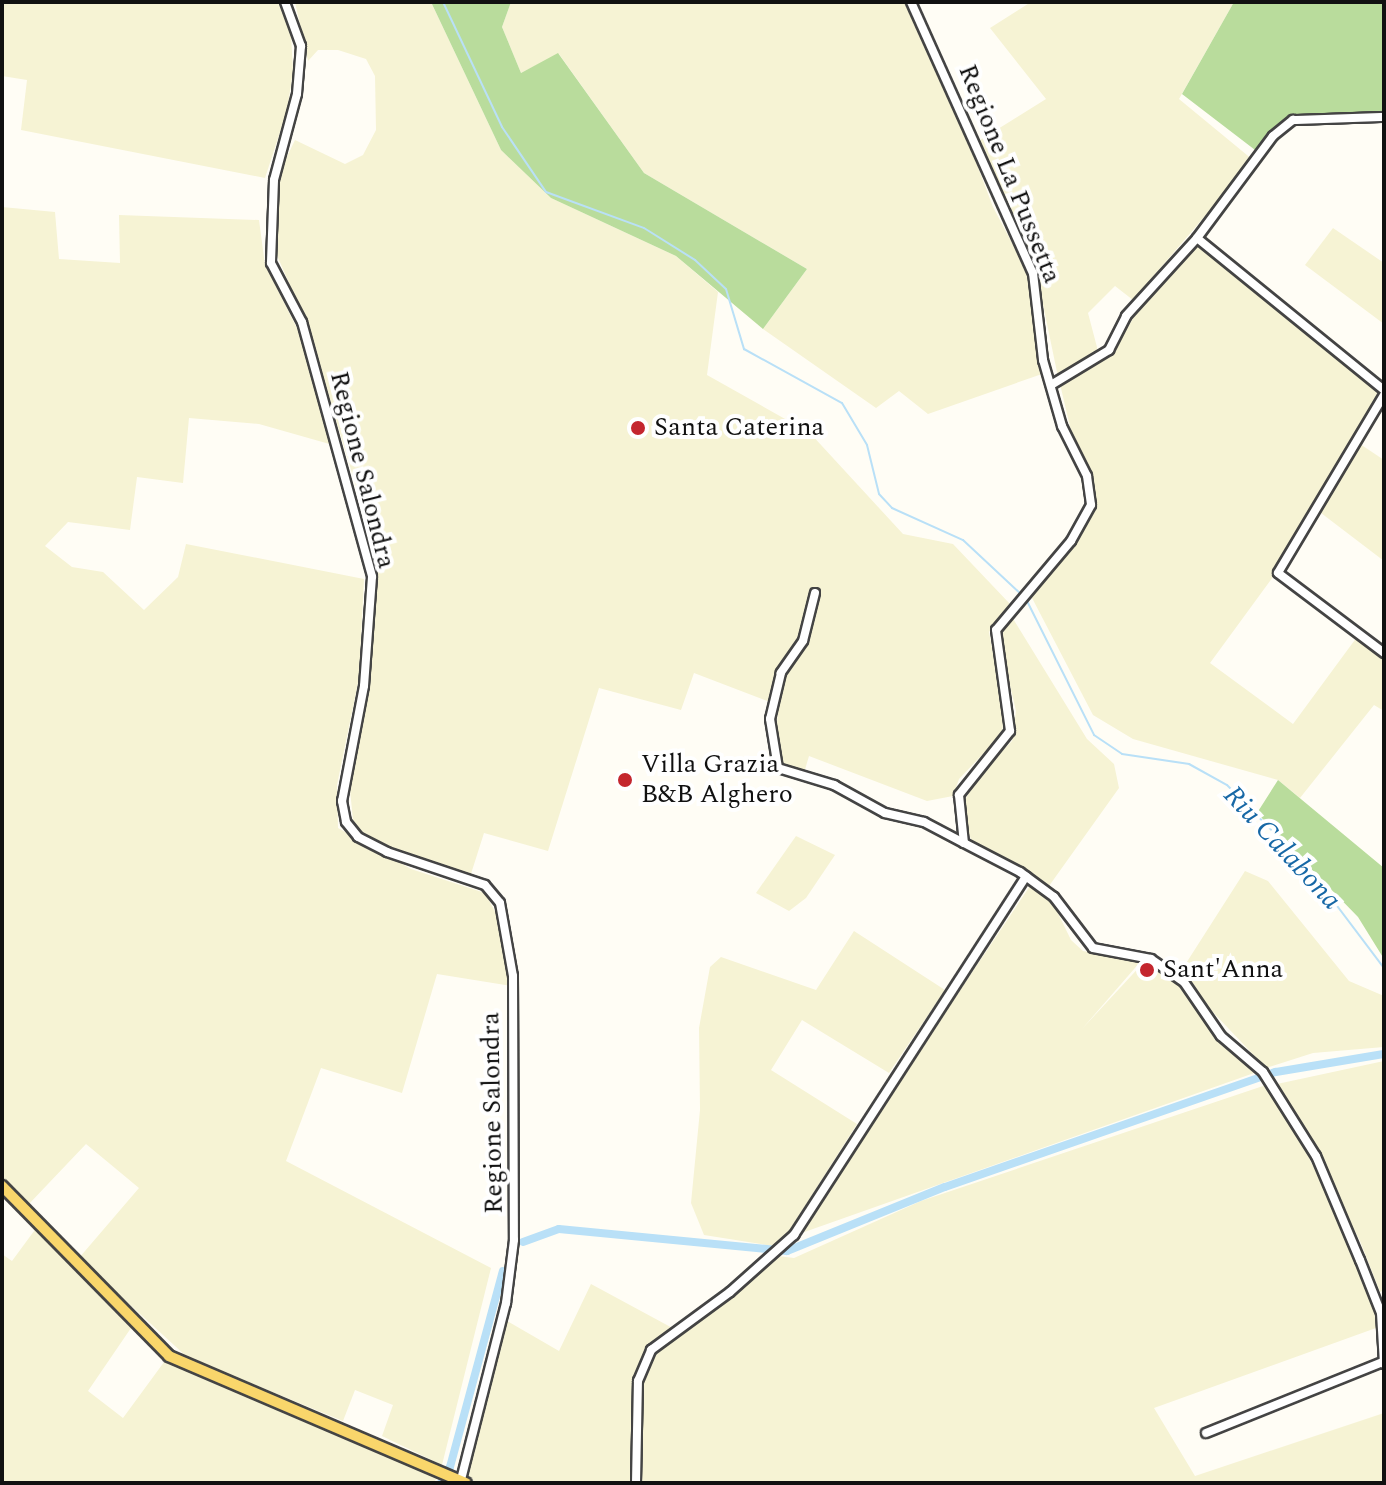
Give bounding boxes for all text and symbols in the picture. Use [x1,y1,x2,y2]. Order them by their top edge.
street label: Regione La Pussetta [951,60,1067,288]
street label: Regione Salondra [322,368,402,572]
place label: Santa Caterina [654,412,824,444]
marker: Santa Caterina [629,419,647,437]
place label: Villa Grazia B&B Alghero [641,749,793,810]
marker: Villa Grazia B&B Alghero [616,771,634,789]
water label: Riu Calabona [1216,779,1348,917]
place label: Sant'Anna [1163,954,1283,986]
marker: Sant'Anna [1138,961,1156,979]
street label: Regione Salondra [476,1012,510,1214]

